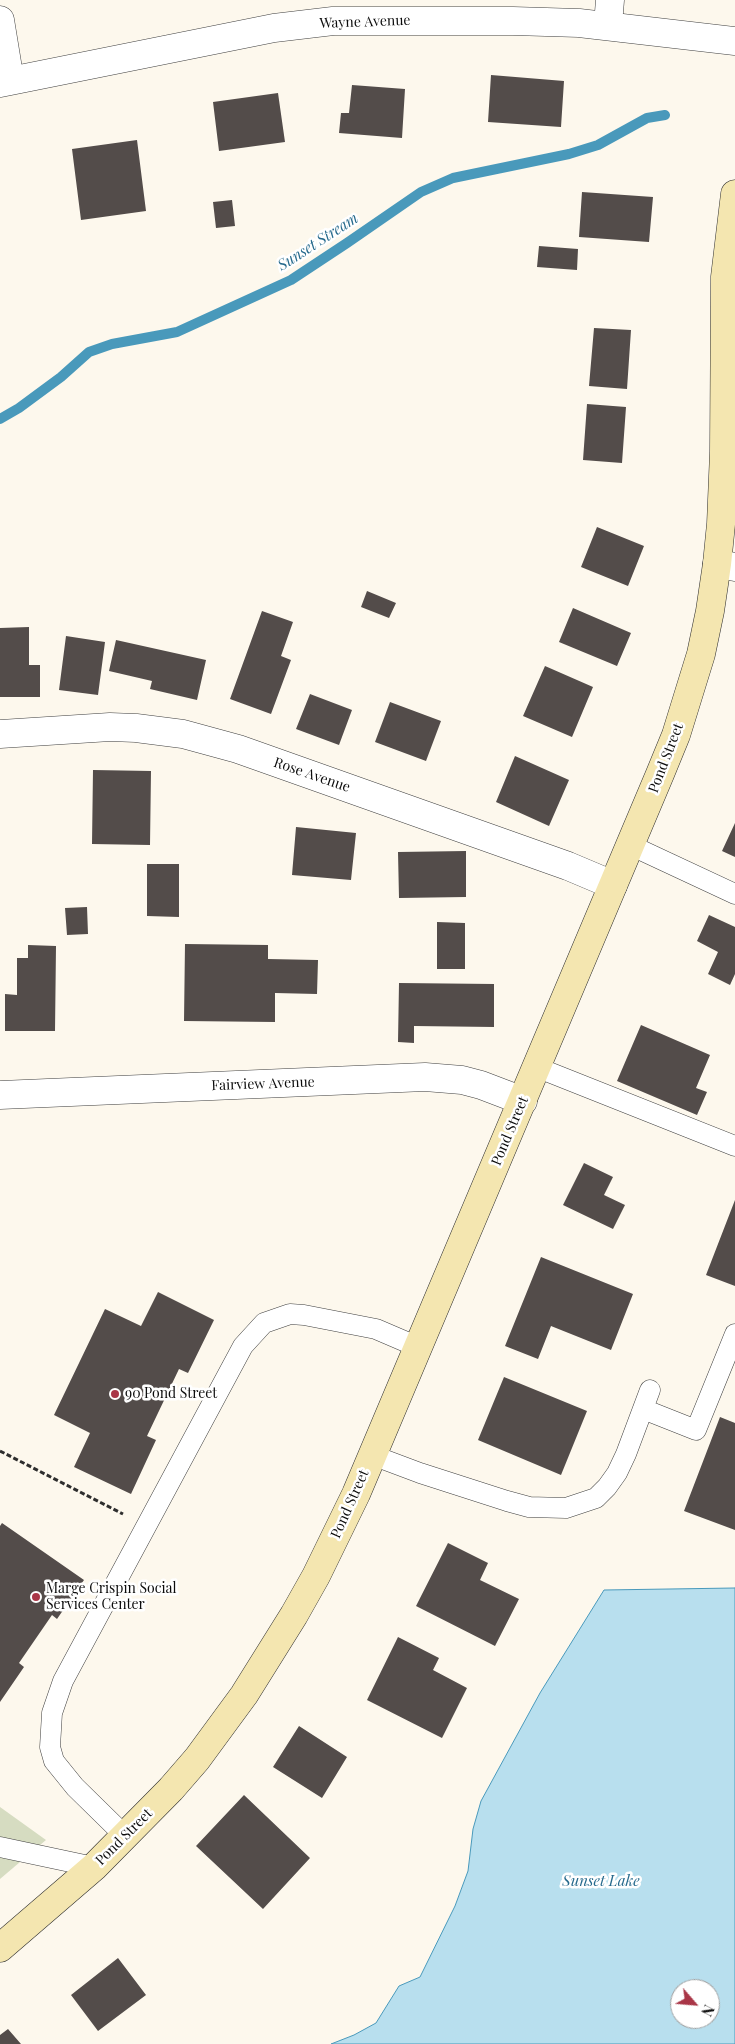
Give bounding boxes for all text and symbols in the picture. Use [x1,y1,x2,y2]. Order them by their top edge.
street label: Wayne Avenue [319,12,411,32]
water label: Sunset Stream [274,209,362,275]
street label: Pond Street [645,721,687,795]
street label: Rose Avenue [272,754,352,796]
street label: Fairview Avenue [211,1074,315,1094]
street label: Pond Street [488,1094,532,1168]
place label: 90 Pond Street [125,1386,217,1402]
marker: 90 Pond Street [109,1388,121,1400]
street label: Pond Street [327,1467,373,1541]
place label: Marge Crispin Social Services Center [46,1581,177,1614]
marker: Marge Crispin Social Services Center [30,1591,42,1603]
street label: Pond Street [92,1805,156,1869]
water label: Sunset Lake [562,1872,640,1890]
north arrow [670,1979,720,2029]
text: N [697,2002,719,2019]

